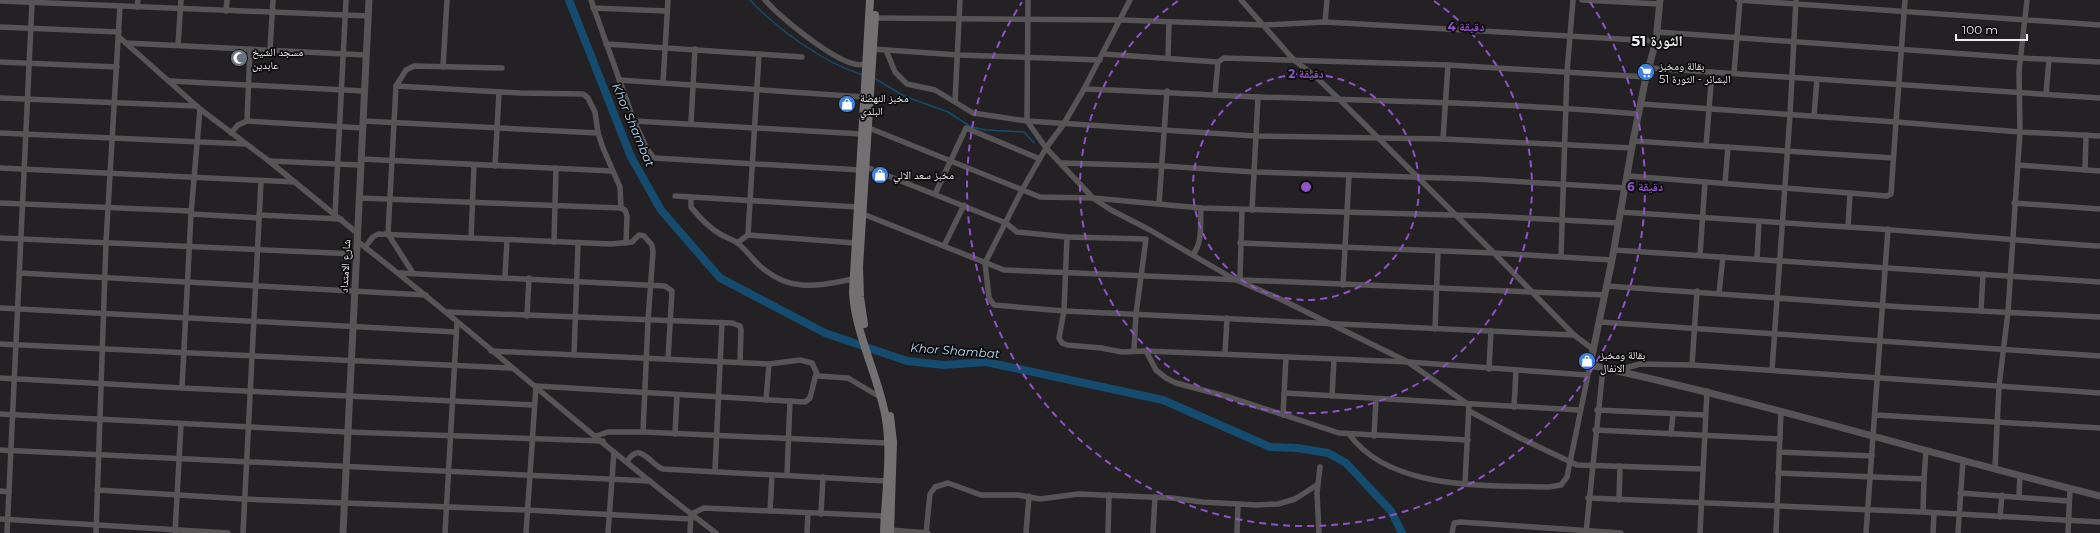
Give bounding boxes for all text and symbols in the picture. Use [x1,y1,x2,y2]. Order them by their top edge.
scale bar [1956,16,2027,42]
text: 4 دقيقة [1448,19,1484,34]
text: 100 m [1962,22,1998,37]
district label: الثورة 51 [1631,31,1683,50]
place label: مسجد الشيخ عابدين [252,45,303,72]
mosque icon: مسجد الشيخ عابدين [229,48,249,68]
place label: بقالة ومخبز البشائر - الثورة 51 [1658,59,1731,86]
supermarket icon: بقالة ومخبز البشائر - الثورة 51 [1636,62,1656,82]
text: 2 دقيقة [1288,66,1324,81]
water label: Khor Shambat [609,81,658,169]
place label: مخبز النهضة البلدي [860,91,909,120]
shop icon: مخبز النهضة البلدي [837,94,857,114]
shop icon: مخبز سعد الالي [870,165,890,185]
place label: مخبز سعد الالي [893,168,954,184]
text: 6 دقيقة [1627,179,1663,194]
centre of rings [1299,180,1313,194]
street label: شارع الامتداد [337,239,353,293]
water label: Khor Shambat [910,340,1000,361]
place label: بقالة ومخبز الانفال [1599,348,1645,375]
shop icon: بقالة ومخبز الانفال [1577,351,1597,371]

